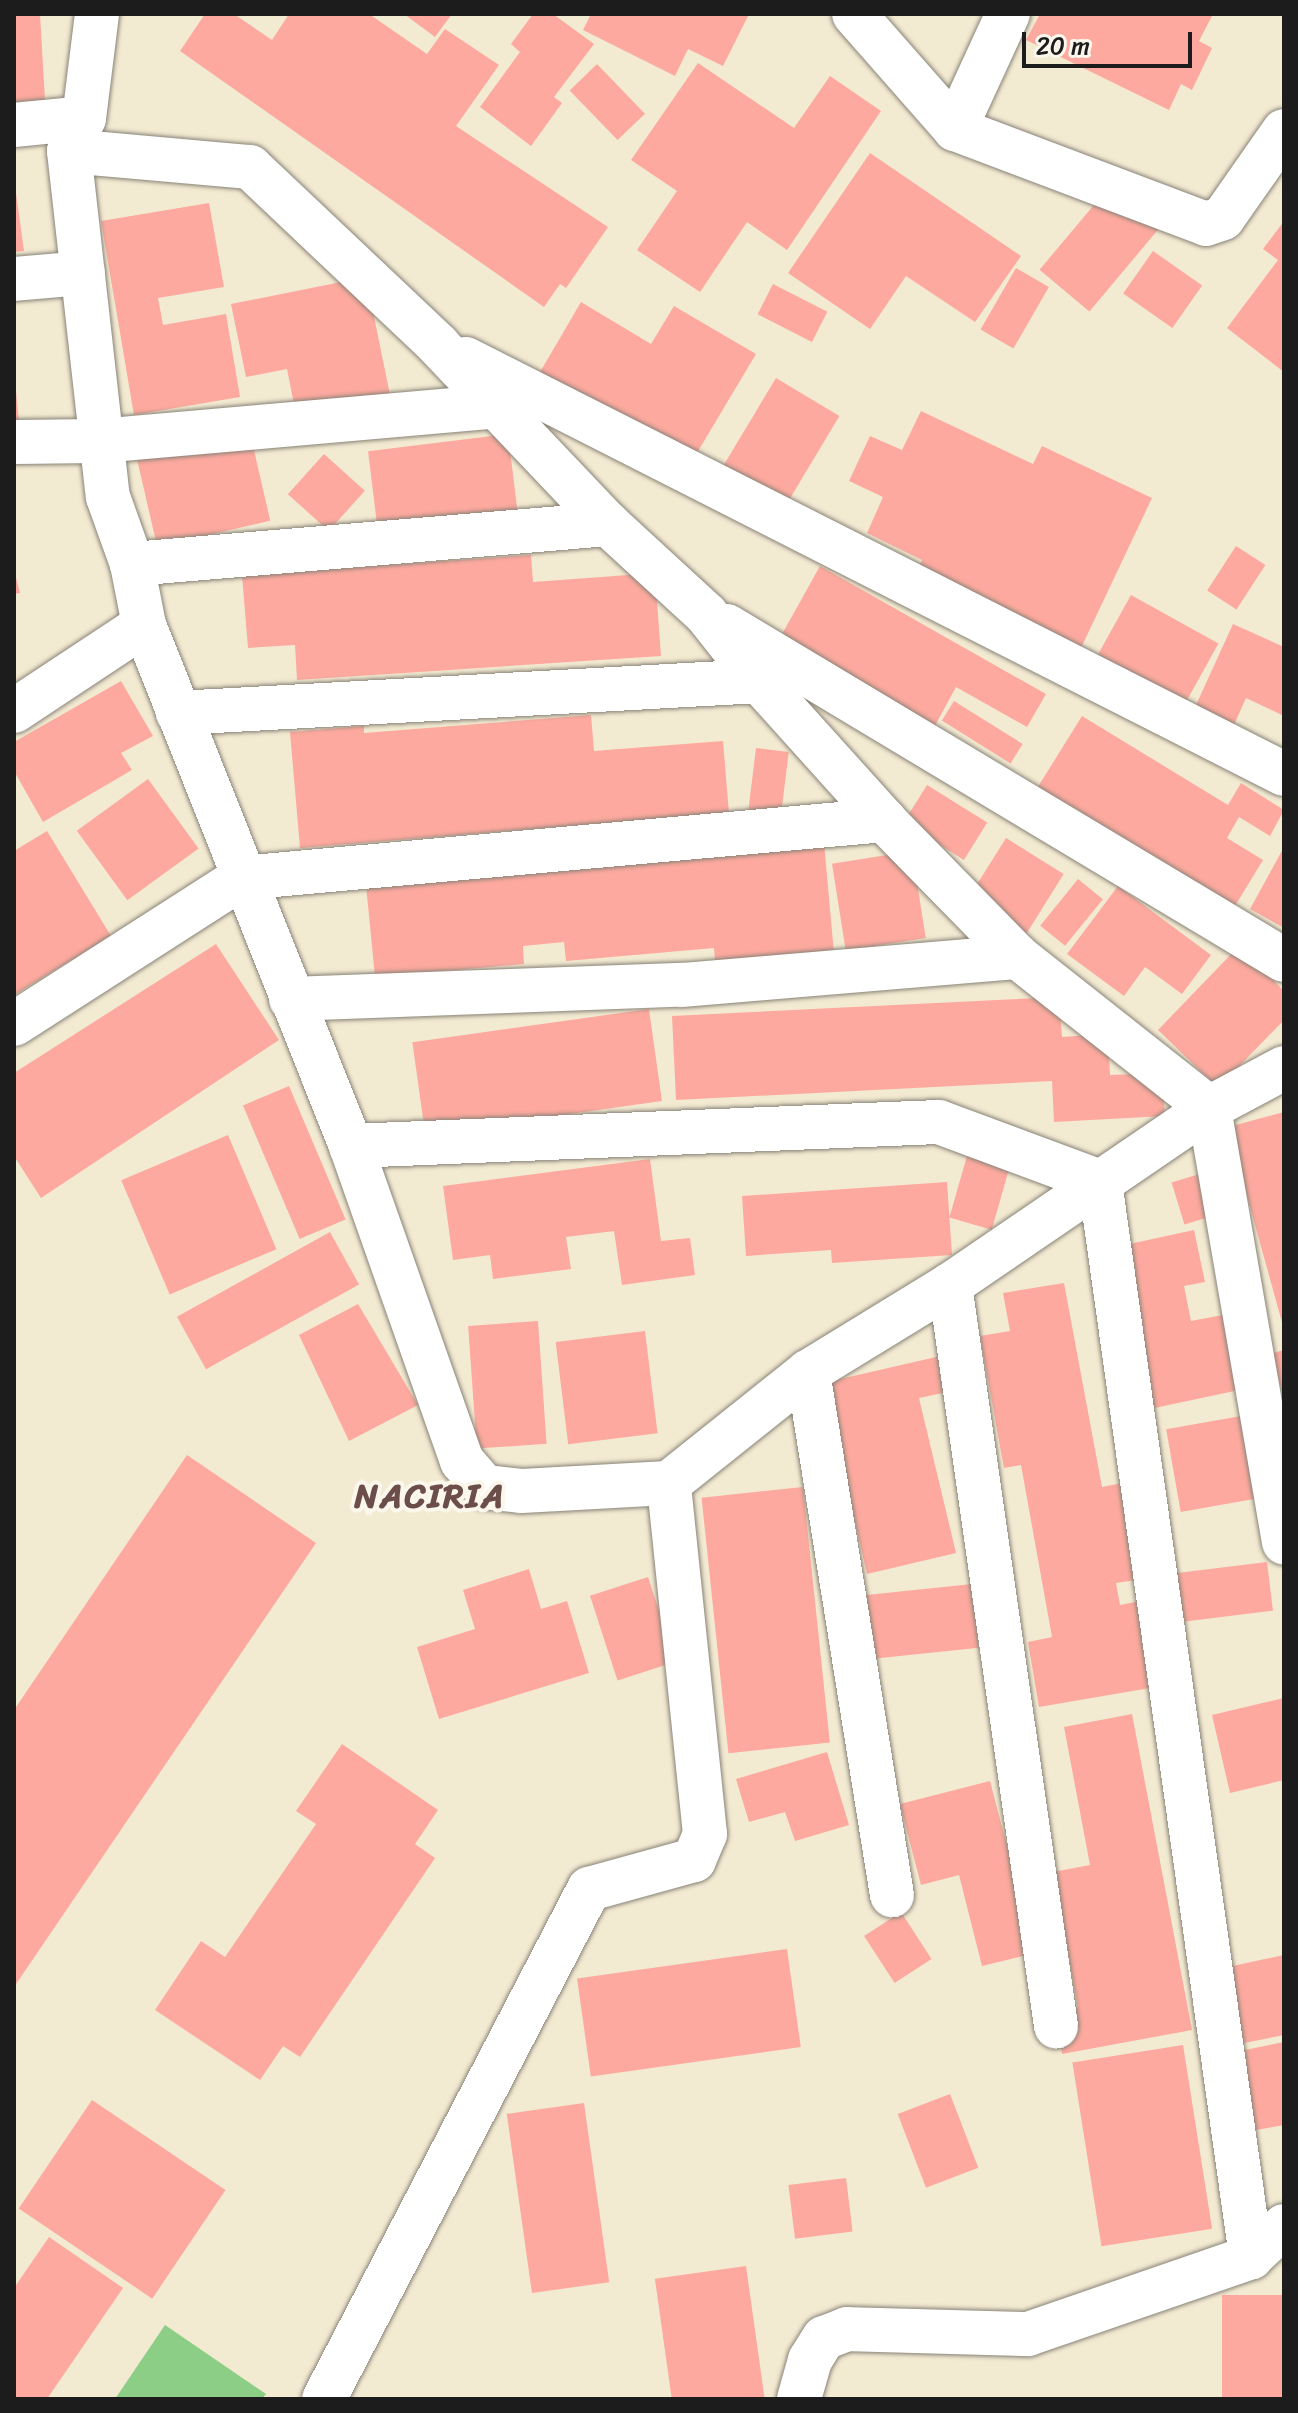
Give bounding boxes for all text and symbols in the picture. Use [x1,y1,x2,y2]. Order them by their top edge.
scale bar [1026,16,1196,66]
text: 20 m [1036,25,1090,67]
district label: NACIRIA [358,1477,502,1517]

